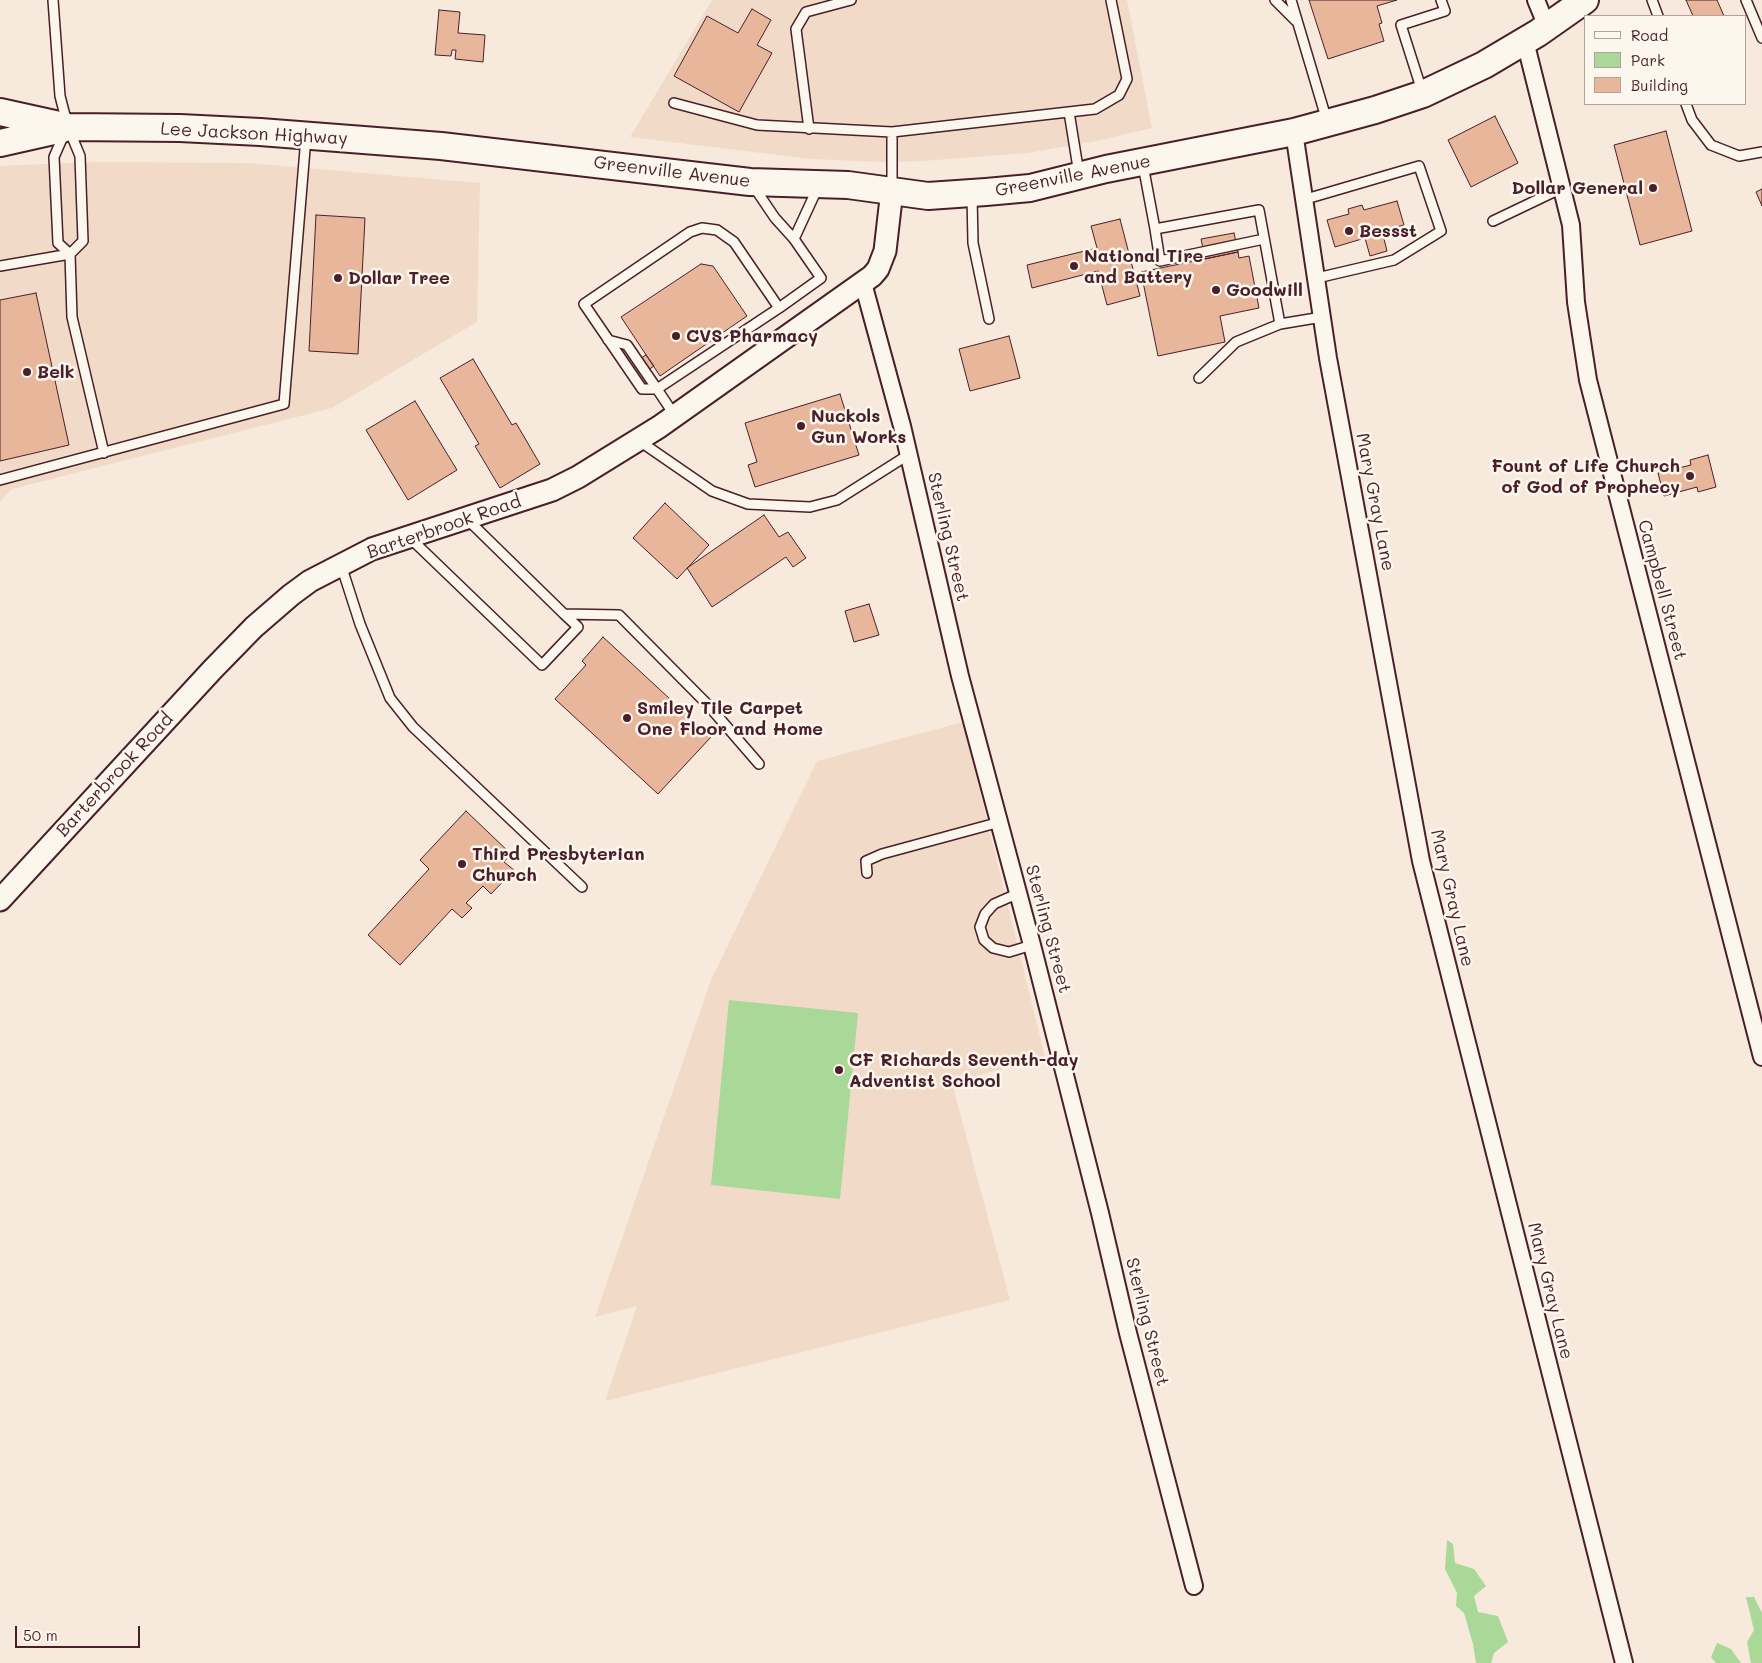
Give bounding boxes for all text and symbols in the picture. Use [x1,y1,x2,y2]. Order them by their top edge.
legend [1584,15,1747,105]
text: Road [1631,25,1668,45]
text: Park [1631,50,1665,70]
text: Building [1631,75,1688,95]
street label: Lee Jackson Highway [160,118,348,150]
street label: Greenville Avenue [993,150,1153,202]
street label: Greenville Avenue [592,152,752,192]
place label: Dollar General [1512,177,1643,199]
marker: Dollar General [1647,182,1659,194]
place label: Bessst [1359,220,1417,242]
marker: Bessst [1343,225,1355,237]
place label: National Tire and Battery [1084,245,1203,288]
marker: National Tire and Battery [1068,260,1080,272]
place label: Dollar Tree [348,267,450,289]
marker: Dollar Tree [332,272,344,284]
place label: Goodwill [1226,279,1303,301]
marker: Goodwill [1210,284,1222,296]
place label: CVS Pharmacy [686,325,818,347]
marker: CVS Pharmacy [670,330,682,342]
place label: Belk [37,361,74,383]
marker: Belk [21,366,33,378]
place label: Nuckols Gun Works [811,405,906,448]
marker: Nuckols Gun Works [795,420,807,432]
street label: Mary Gray Lane [1351,431,1399,573]
place label: Fount of Life Church of God of Prophecy [1491,455,1680,498]
street label: Sterling Street [923,470,973,604]
marker: Fount of Life Church of God of Prophecy [1684,470,1696,482]
street label: Barterbrook Road [364,490,524,564]
street label: Campbell Street [1633,518,1691,662]
place label: Smiley Tile Carpet One Floor and Home [637,697,823,740]
street label: Barterbrook Road [52,709,178,841]
marker: Smiley Tile Carpet One Floor and Home [621,712,633,724]
street label: Mary Gray Lane [1426,827,1478,969]
place label: Third Presbyterian Church [472,843,645,886]
marker: Third Presbyterian Church [456,858,468,870]
street label: Sterling Street [1021,863,1075,995]
place label: CF Richards Seventh-day Adventist School [849,1049,1079,1092]
marker: CF Richards Seventh-day Adventist School [833,1064,845,1076]
street label: Mary Gray Lane [1523,1220,1577,1362]
street label: Sterling Street [1121,1255,1173,1389]
scale bar [18,1616,142,1648]
text: 50 m [23,1625,58,1645]

